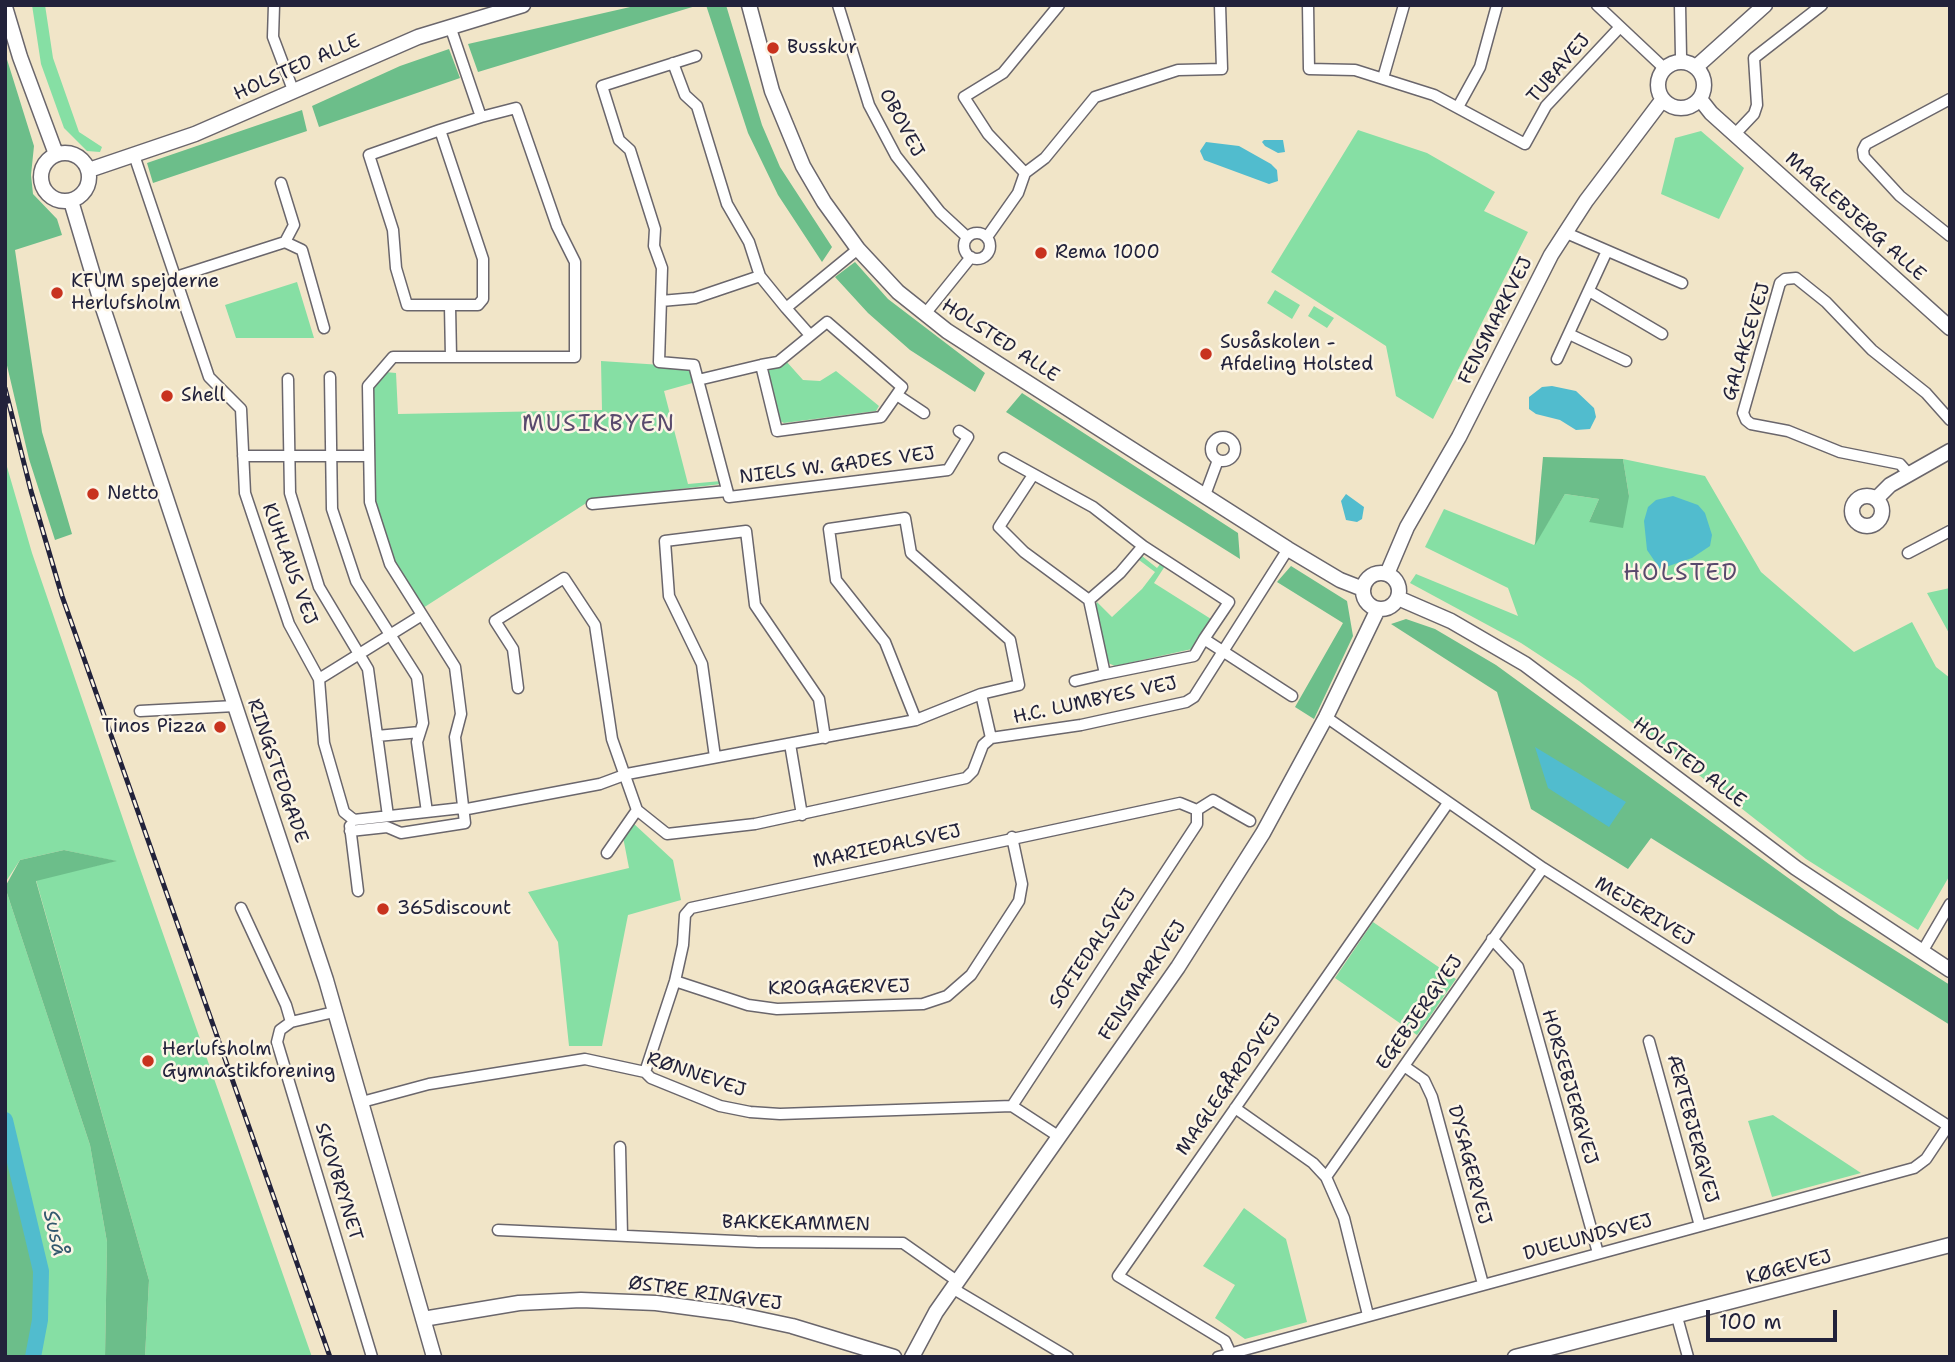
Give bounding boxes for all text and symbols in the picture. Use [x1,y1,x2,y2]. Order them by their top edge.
street label: HOLSTED ALLE [230,30,364,106]
street label: TUBAVEJ [1523,30,1595,108]
place label: Busskur [787,37,857,59]
marker: Busskur [765,40,781,56]
street label: OBOVEJ [874,85,928,161]
street label: MAGLEBJERG ALLE [1780,148,1930,286]
place label: Rema 1000 [1055,242,1160,264]
marker: Rema 1000 [1033,245,1049,261]
street label: FENSMARKVEJ [1454,254,1538,388]
place label: KFUM spejderne Herlufsholm [71,271,219,315]
street label: GALAKSEVEJ [1718,280,1776,404]
marker: KFUM spejderne Herlufsholm [49,285,65,301]
street label: HOLSTED ALLE [937,294,1063,388]
place label: Susåskolen - Afdeling Holsted [1220,332,1373,376]
marker: Susåskolen - Afdeling Holsted [1198,346,1214,362]
place label: Shell [181,385,225,407]
marker: Shell [159,388,175,404]
district label: MUSIKBYEN [523,411,675,439]
street label: NIELS W. GADES VEJ [738,443,936,489]
place label: Netto [107,483,159,505]
marker: Netto [85,486,101,502]
street label: KUHLAUS VEJ [256,500,322,628]
district label: HOLSTED [1624,560,1738,588]
street label: H.C. LUMBYES VEJ [1011,673,1179,729]
street label: RINGSTEDGADE [242,696,312,846]
street label: HOLSTED ALLE [1628,713,1750,813]
place label: Tinos Pizza [101,716,206,738]
marker: Tinos Pizza [212,719,228,735]
street label: MARIEDALSVEJ [811,820,963,874]
street label: MEJERIVEJ [1590,872,1698,952]
street label: SOFIEDALSVEJ [1045,885,1141,1013]
place label: 365discount [397,898,511,920]
marker: 365discount [375,901,391,917]
street label: FENSMARKVEJ [1094,917,1192,1045]
street label: EGEBJERGVEJ [1372,951,1468,1075]
street label: KROGAGERVEJ [768,975,910,1001]
street label: HORSEBJERGVEJ [1536,1007,1602,1167]
street label: MAGLEGÅRDSVEJ [1172,1010,1286,1160]
place label: Herlufsholm Gymnastikforening [162,1039,335,1083]
street label: RØNNEVEJ [643,1047,749,1103]
street label: ÆRTEBJERGVEJ [1661,1052,1723,1206]
marker: Herlufsholm Gymnastikforening [140,1053,156,1069]
street label: DYSAGERVEJ [1442,1103,1496,1227]
street label: SKOVBRYNET [309,1120,367,1244]
water label: Suså [36,1207,72,1259]
street label: DUELUNDSVEJ [1521,1210,1655,1266]
street label: BAKKEKAMMEN [722,1211,870,1237]
street label: KØGEVEJ [1744,1246,1834,1290]
street label: ØSTRE RINGVEJ [627,1272,783,1316]
scale bar [1710,1296,1841,1340]
text: 100 m [1719,1308,1782,1336]

